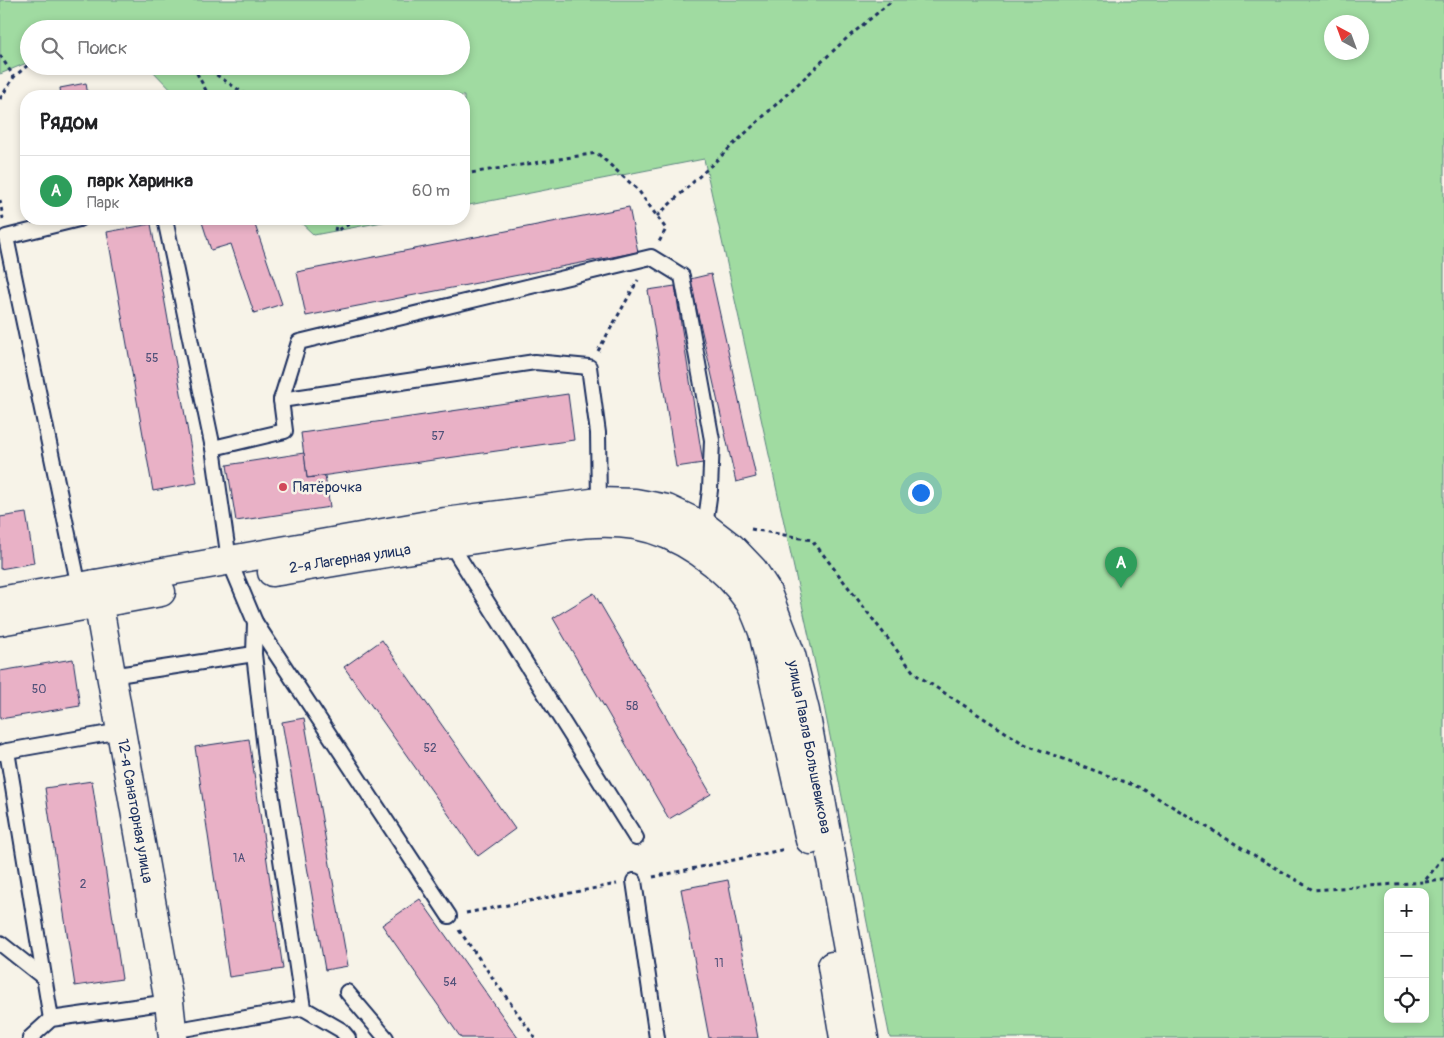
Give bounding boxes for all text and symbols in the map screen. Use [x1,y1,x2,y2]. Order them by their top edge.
north arrow [1324,15,1369,60]
search box [20,20,470,75]
icon: search [38,34,66,62]
text: Поиск [78,36,128,60]
text: Рядом [40,109,98,136]
text: парк Харинка [87,169,193,193]
text: A [51,181,61,201]
text: 60 m [412,181,450,201]
text: Парк [87,193,120,213]
house number: 55 [145,351,159,366]
house number: 57 [432,429,445,444]
place label: Пятёрочка [293,478,362,497]
your location [908,480,934,506]
marker: Пятёрочка [277,481,289,493]
street label: 2-я Лагерная улица [288,540,412,578]
pin: A [1105,547,1137,588]
street label: улица Павла Большевикова [783,658,835,835]
house number: 50 [32,682,46,697]
house number: 58 [626,699,638,714]
street label: 12-я Санаторная улица [113,737,157,885]
house number: 52 [423,741,437,756]
house number: 1А [233,851,245,866]
house number: 2 [80,877,87,892]
map controls [1384,888,1429,1023]
button: + [1384,888,1429,933]
button: − [1384,933,1429,978]
house number: 11 [714,956,724,971]
house number: 54 [443,975,457,990]
button: locate [1384,978,1429,1023]

